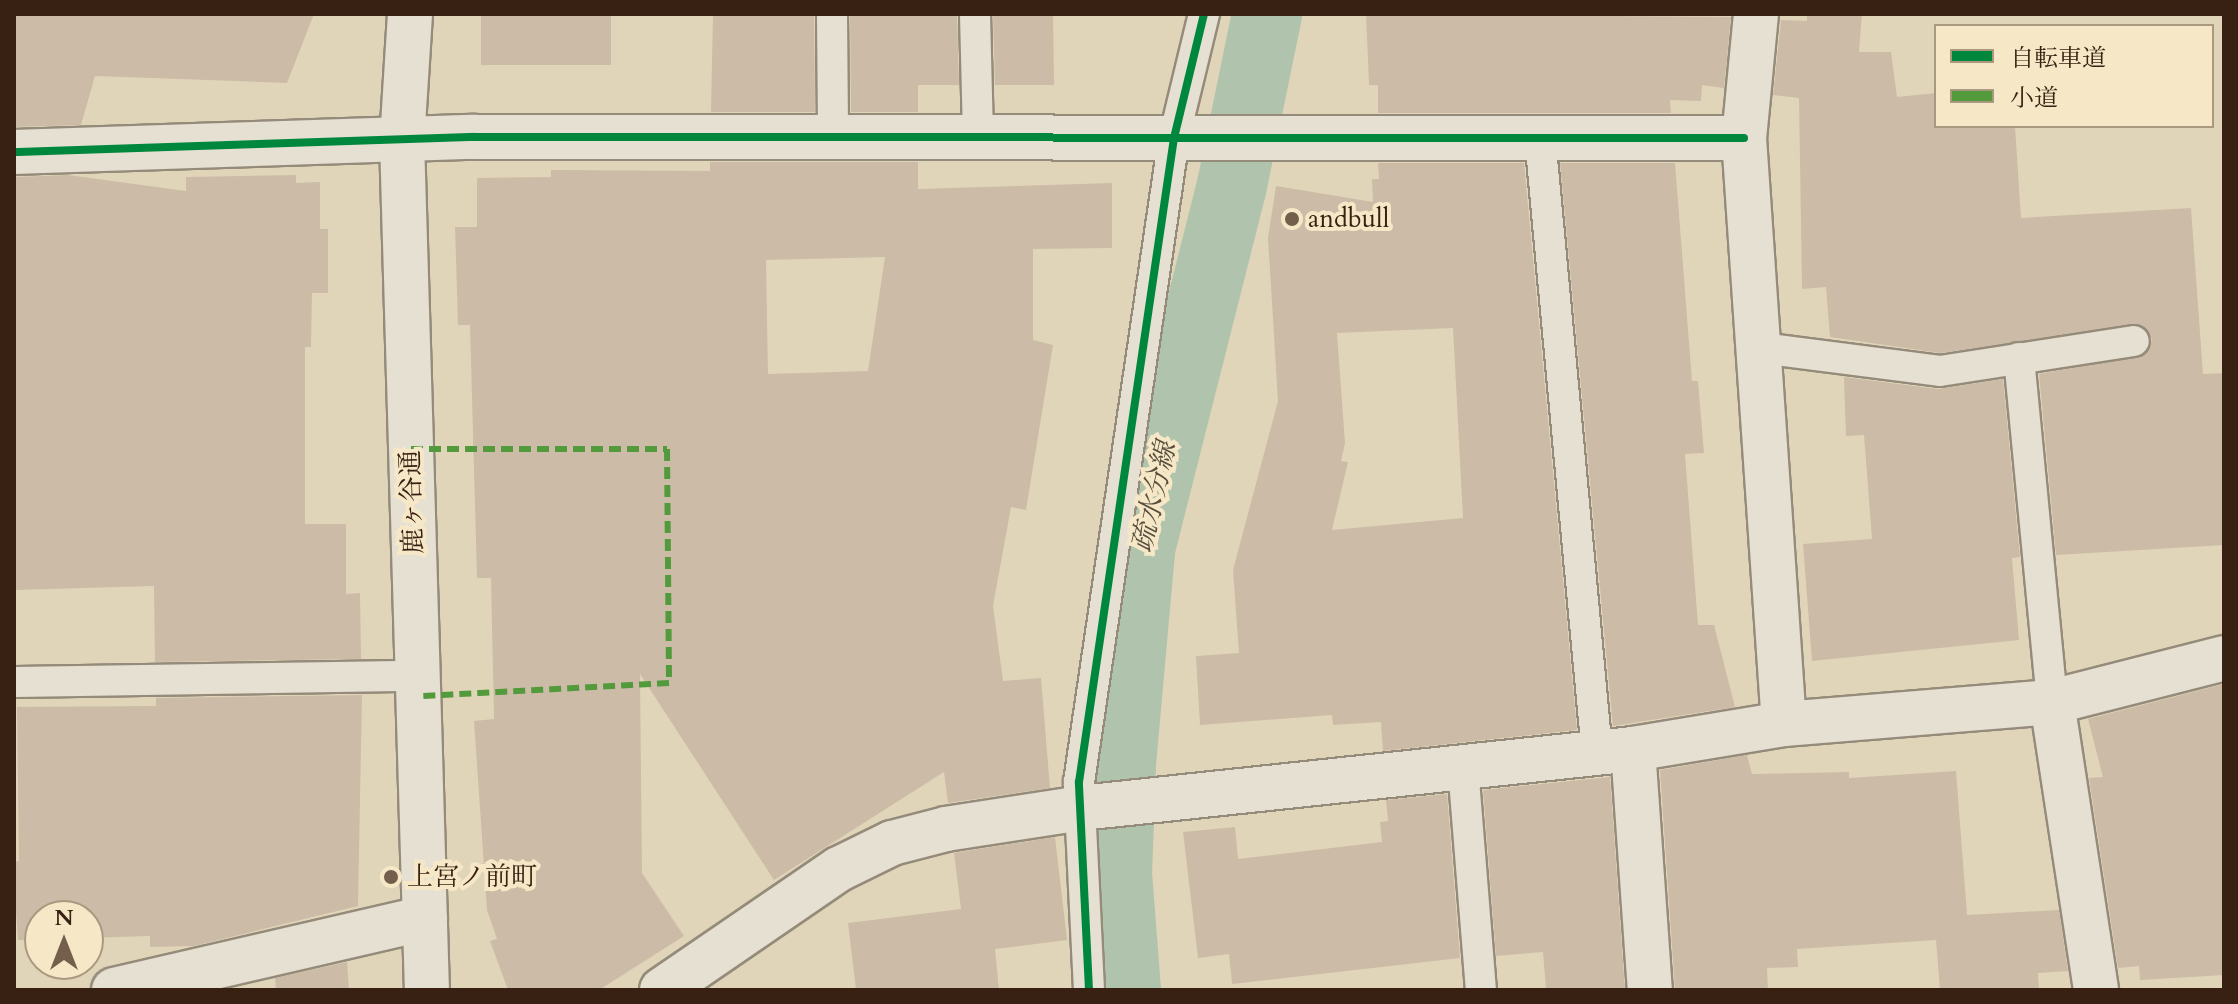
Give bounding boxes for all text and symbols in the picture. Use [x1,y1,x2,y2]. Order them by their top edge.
legend [1934,24,2214,128]
text: 自転車道 [2010,42,2106,75]
text: 小道 [2010,82,2058,115]
place label: andbull [1308,203,1389,235]
marker: andbull [1283,210,1301,228]
water label: 疏水分線 [1125,439,1183,555]
street label: 鹿ヶ谷通 [395,449,429,555]
place label: 上宮ノ前町 [407,861,537,893]
marker: 上宮ノ前町 [382,868,400,886]
north arrow [24,900,104,980]
text: N [54,903,74,933]

